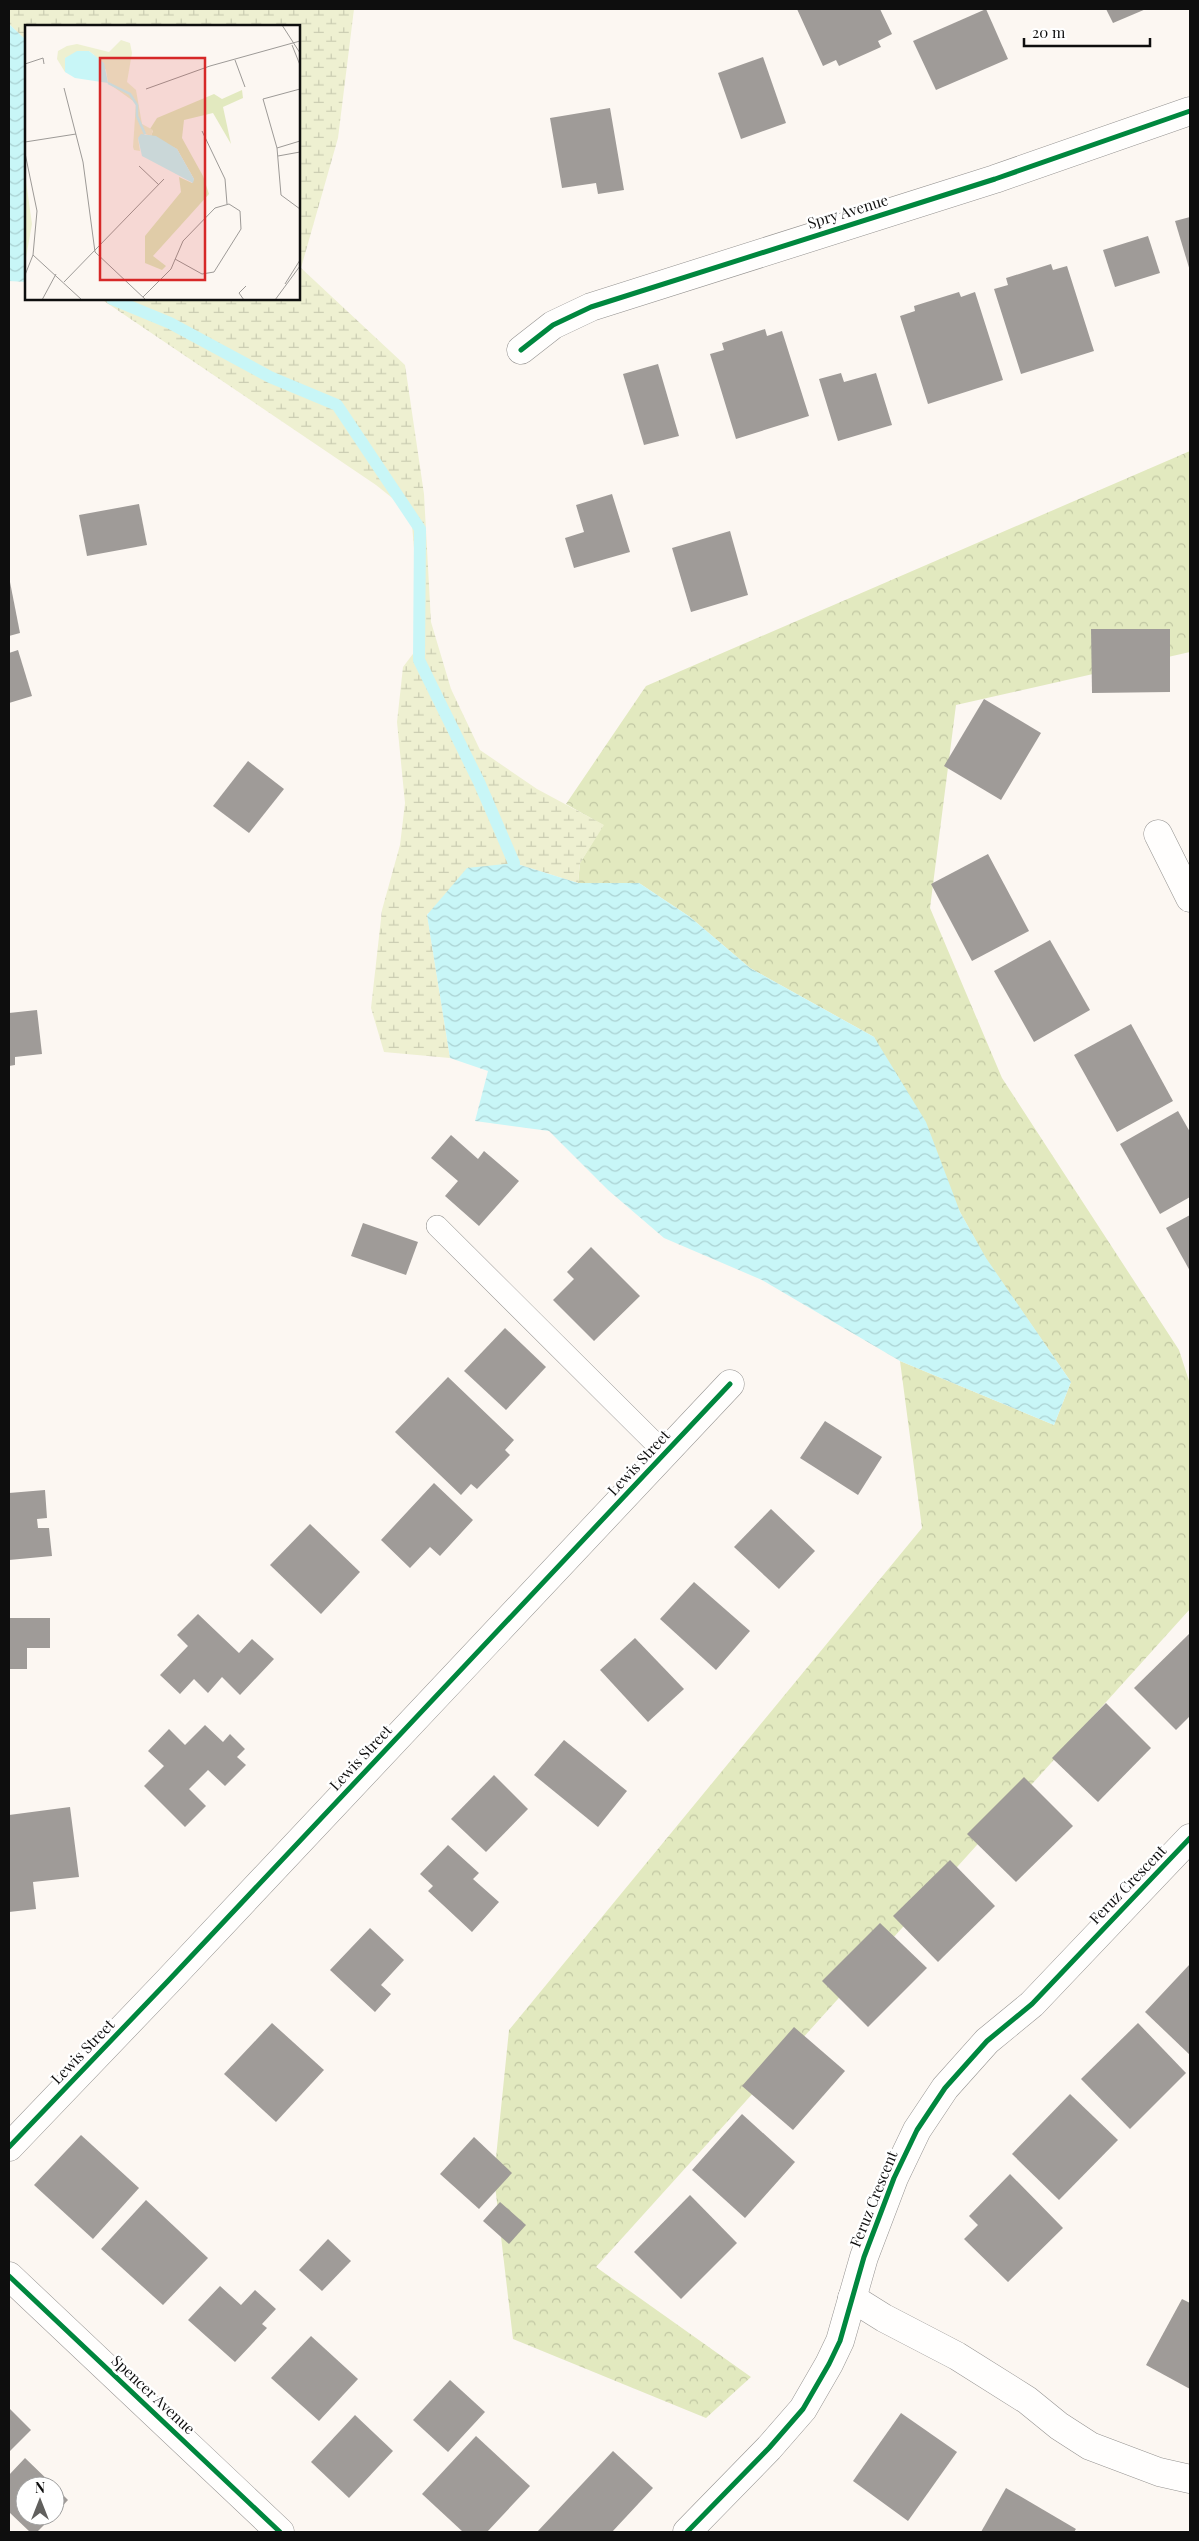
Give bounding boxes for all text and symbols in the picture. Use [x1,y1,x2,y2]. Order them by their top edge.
scale bar [1024,15,1150,47]
text: 20 m [1032,22,1066,42]
inset map [25,25,300,300]
street label: Spry Avenue [805,189,891,233]
street label: Lewis Street [603,1425,674,1499]
street label: Lewis Street [325,1720,396,1794]
street label: Feruz Crescent [1085,1840,1170,1928]
street label: Lewis Street [46,2014,119,2088]
street label: Feruz Crescent [845,2147,902,2250]
street label: Spencer Avenue [108,2350,200,2438]
north arrow [15,2476,65,2526]
text: N [35,2478,45,2497]

